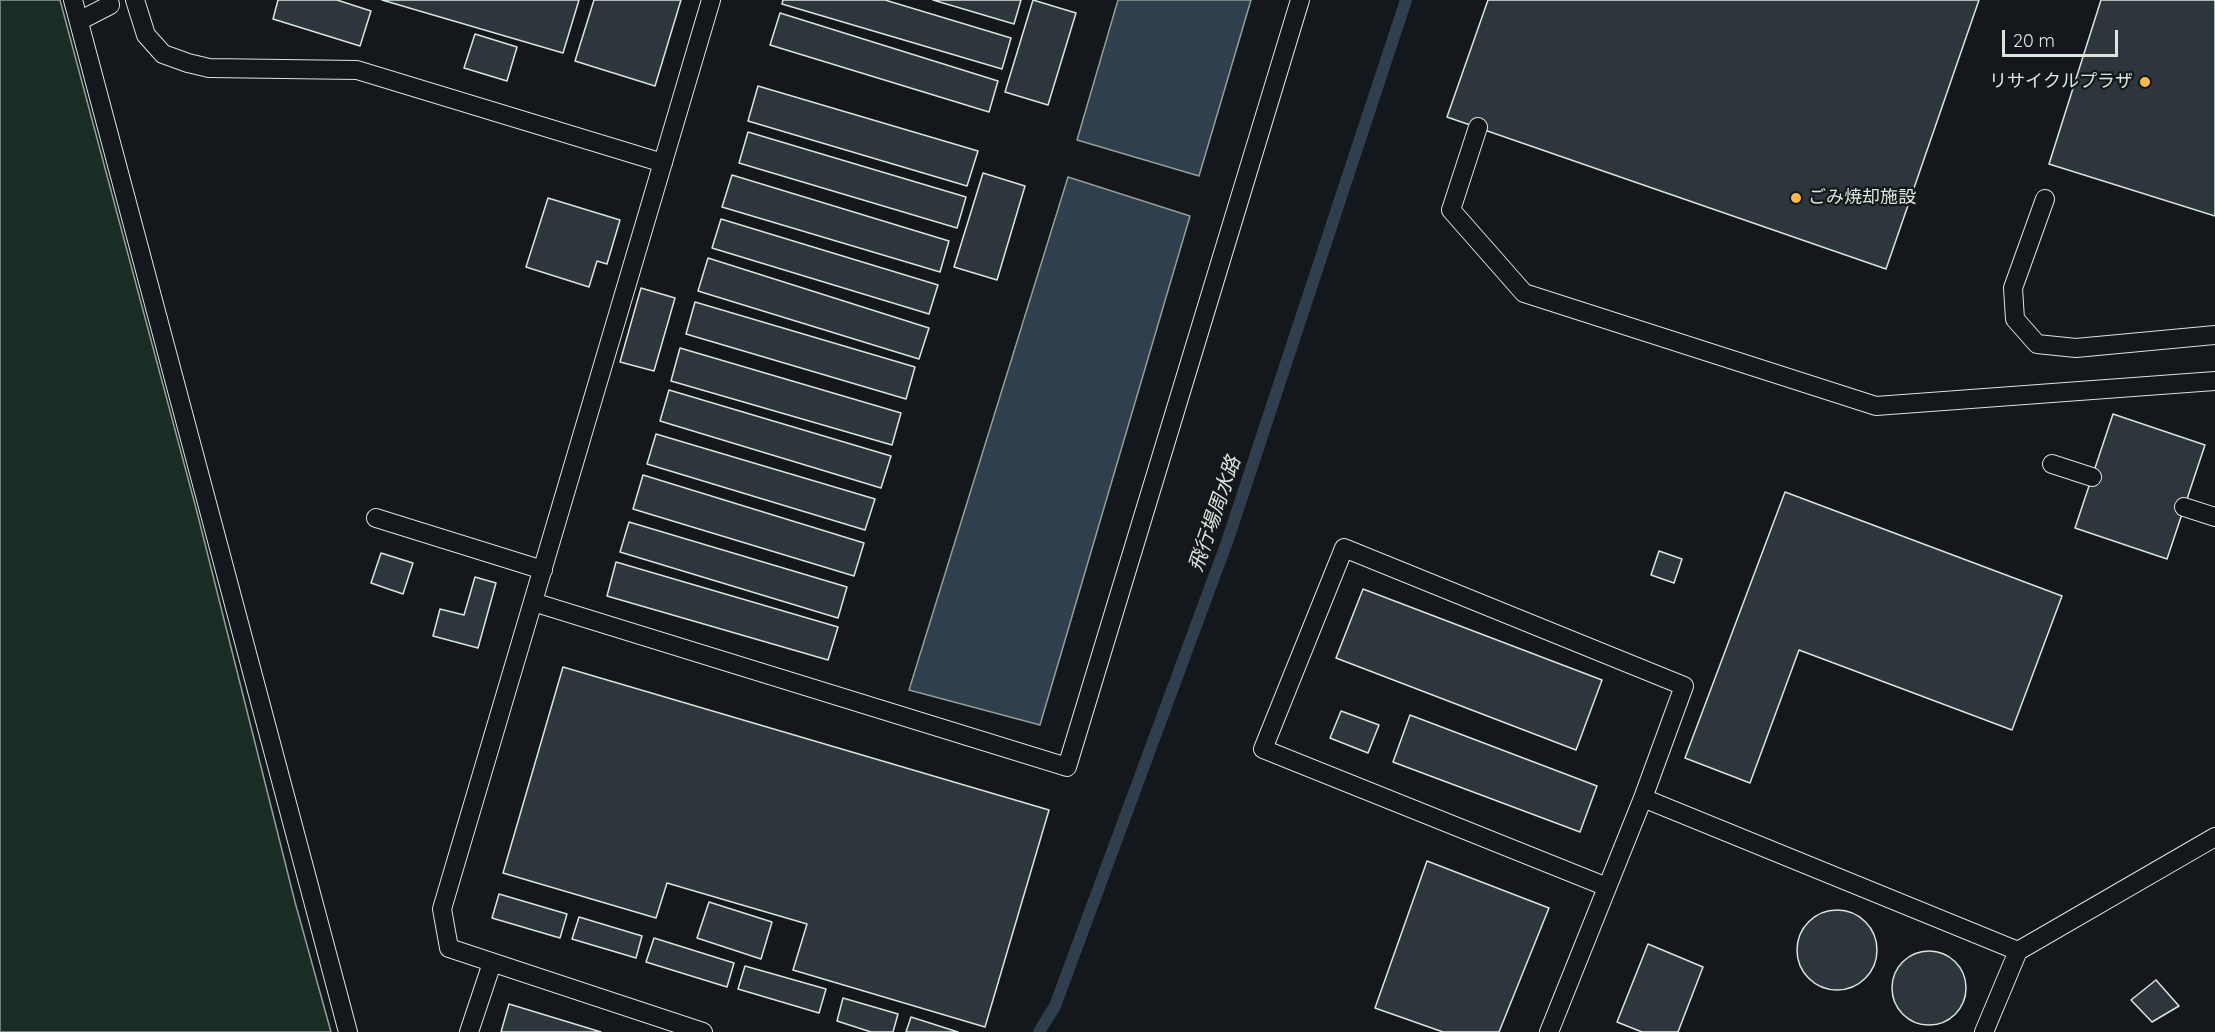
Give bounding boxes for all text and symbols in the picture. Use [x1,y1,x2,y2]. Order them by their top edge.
scale bar [2005,18,2120,56]
text: 20 m [2013,29,2055,52]
place label: リサイクルプラザ [1989,71,2133,93]
marker: リサイクルプラザ [2138,75,2152,89]
place label: ごみ焼却施設 [1808,187,1916,209]
marker: ごみ焼却施設 [1789,191,1803,205]
water label: 飛行場周水路 [1184,453,1246,575]

